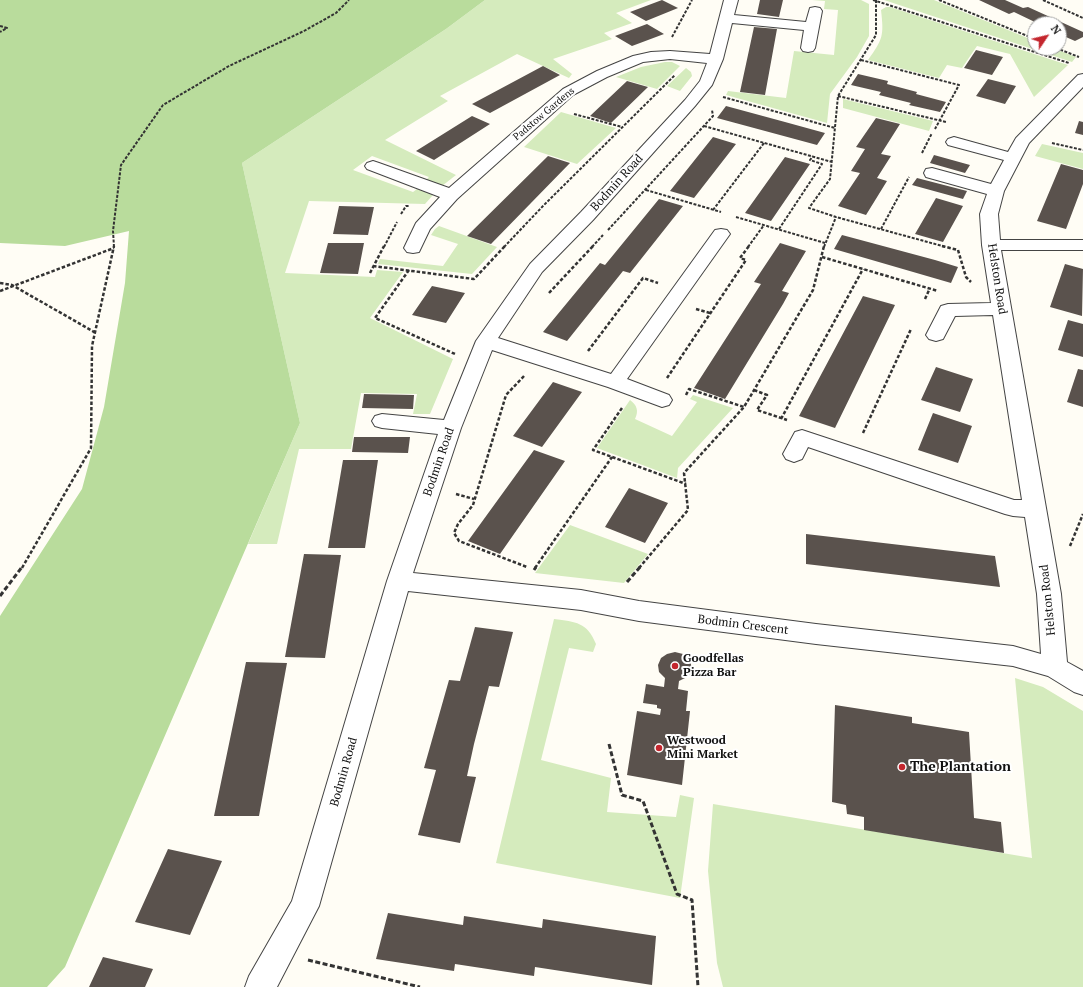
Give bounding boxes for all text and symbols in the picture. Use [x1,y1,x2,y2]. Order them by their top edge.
north arrow [1027,16,1067,56]
text: N [1048,22,1064,37]
street label: Padstow Gardens [511,85,577,143]
street label: Bodmin Road [588,152,646,214]
street label: Helston Road [984,243,1010,315]
street label: Bodmin Road [421,426,457,498]
street label: Helston Road [1037,564,1059,636]
street label: Bodmin Crescent [697,612,789,638]
place label: Goodfellas Pizza Bar [683,652,744,680]
marker: Goodfellas Pizza Bar [670,661,680,671]
place label: Westwood Mini Market [667,734,738,762]
street label: Bodmin Road [327,736,361,808]
marker: Westwood Mini Market [654,743,664,753]
place label: The Plantation [910,759,1011,775]
marker: The Plantation [897,762,907,772]

